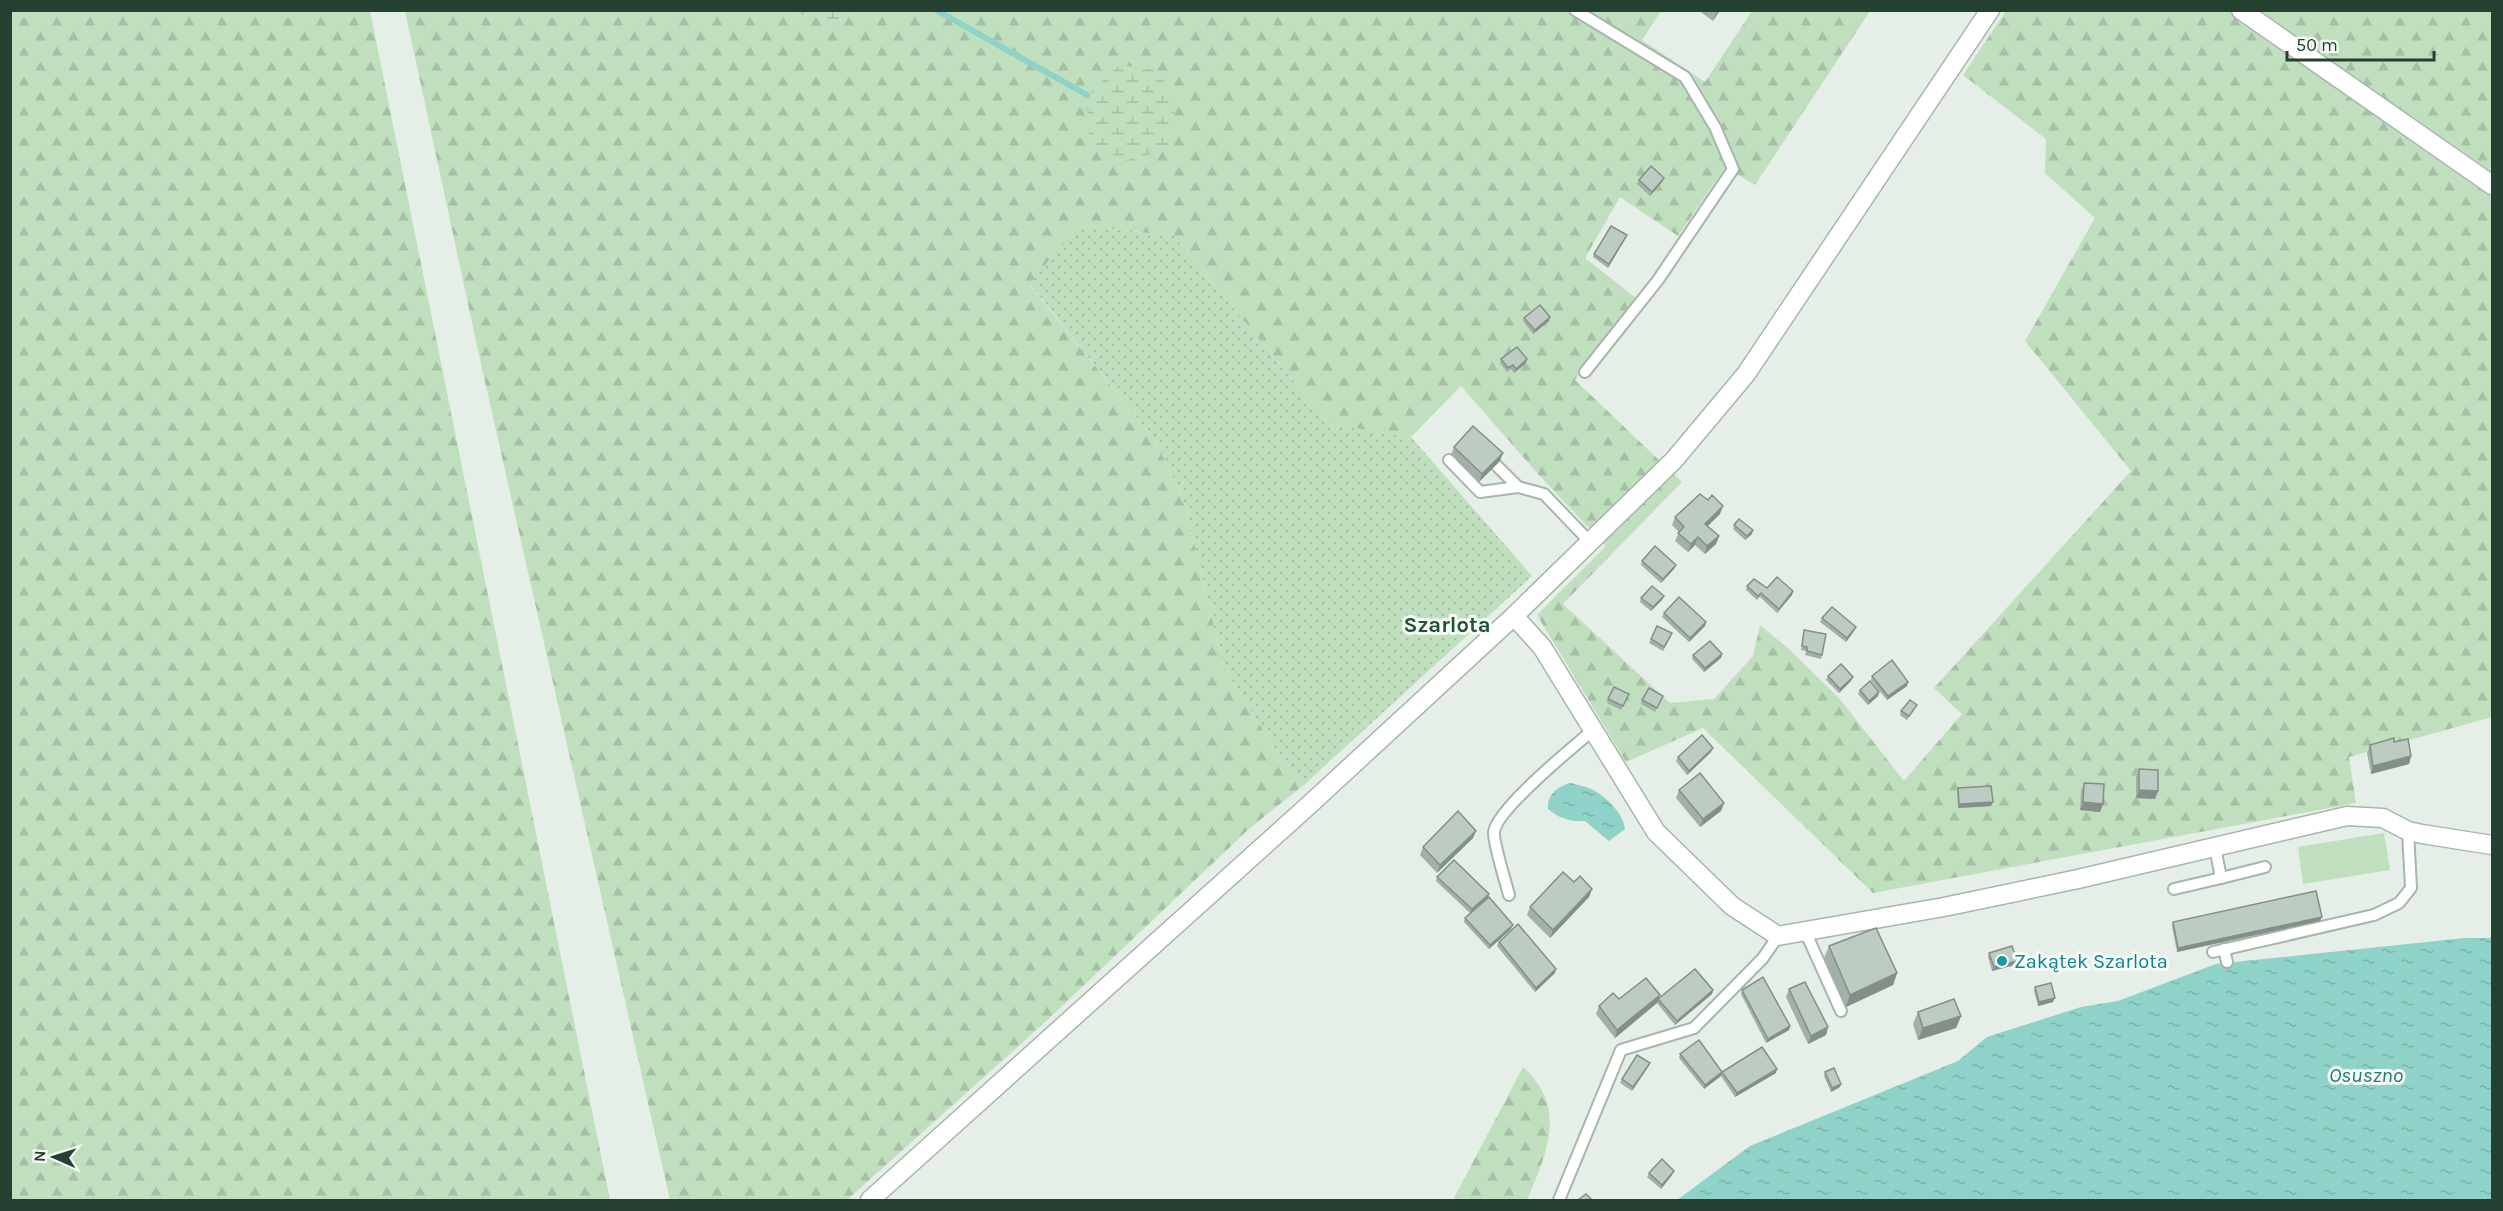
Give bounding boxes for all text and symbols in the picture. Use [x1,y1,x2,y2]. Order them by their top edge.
scale bar [2287,24,2434,62]
text: 50 m [2296,34,2338,56]
district label: Szarlota [1403,612,1491,638]
place label: Zakątek Szarlota [2014,950,2168,973]
marker: Zakątek Szarlota [1995,954,2009,968]
water label: Osuszno [2329,1063,2404,1087]
north arrow [24,1127,84,1187]
text: N [30,1150,49,1162]

